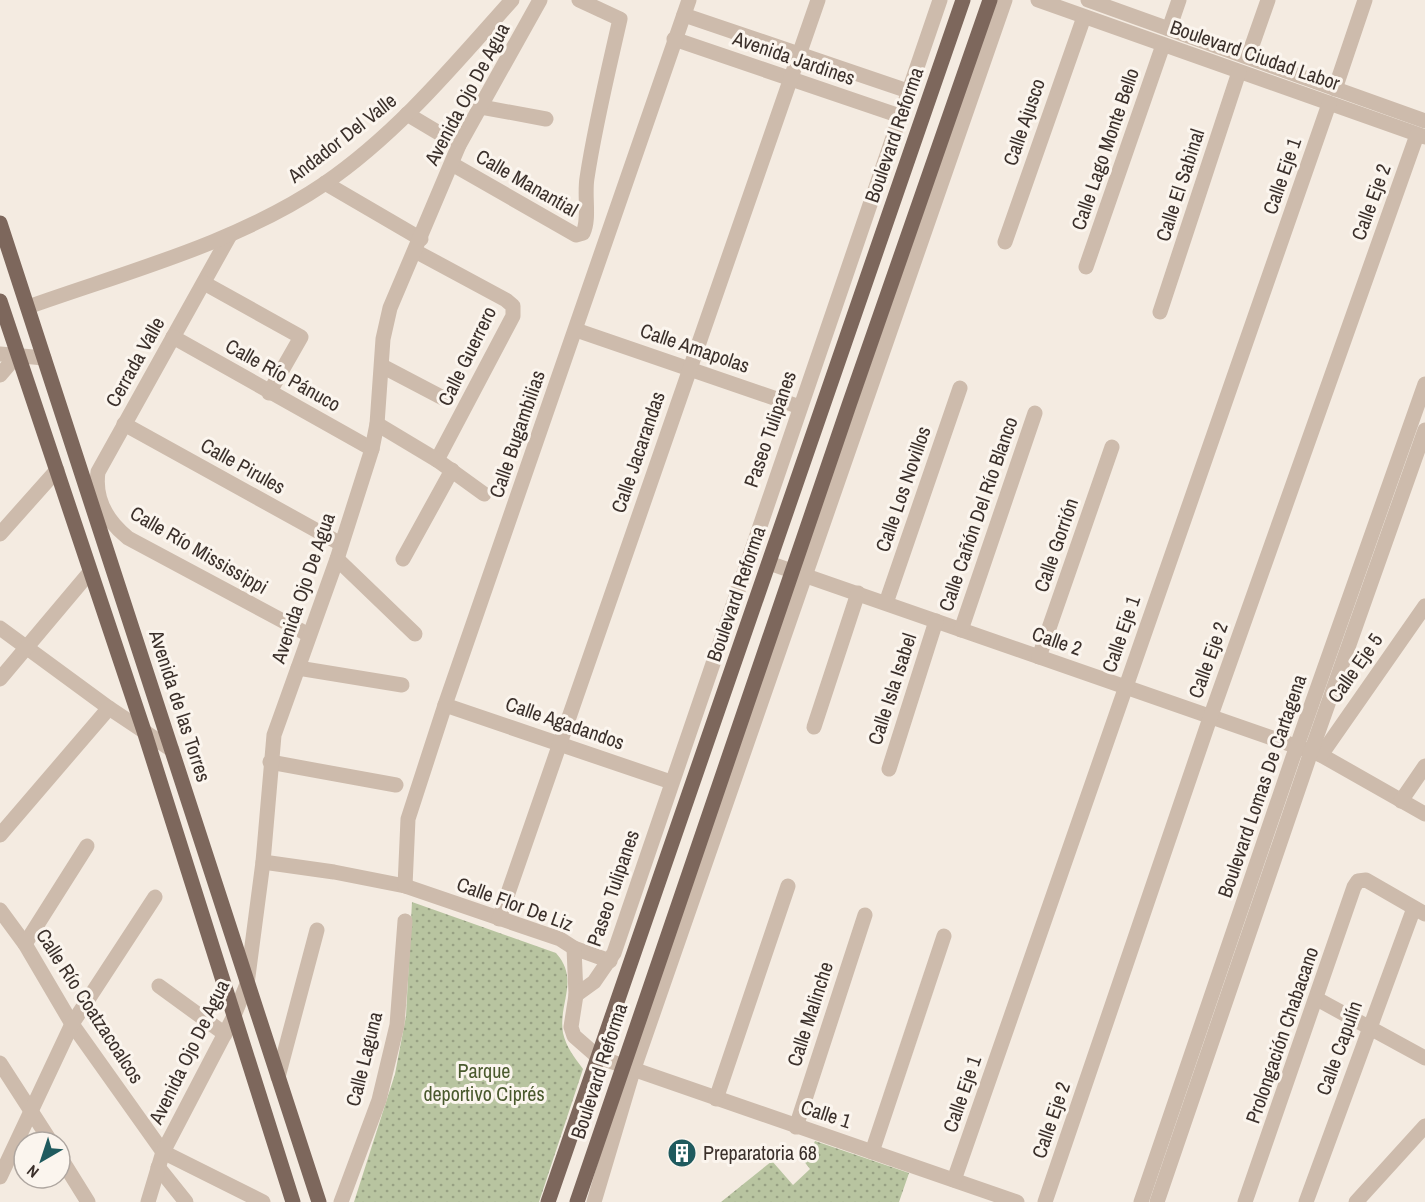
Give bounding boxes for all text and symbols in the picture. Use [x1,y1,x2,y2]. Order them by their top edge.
street label: Boulevard Ciudad Labor [1167,13,1344,96]
street label: Avenida Ojo De Agua [417,18,515,171]
street label: Avenida Jardines [729,24,859,91]
street label: Boulevard Reforma [858,64,929,206]
street label: Calle Lago Monte Bello [1064,64,1145,233]
street label: Calle Ajusco [996,75,1051,169]
street label: Andador Del Valle [281,87,402,189]
street label: Calle El Sabinal [1149,125,1210,245]
street label: Calle Eje 1 [1256,134,1307,218]
street label: Calle Manantial [471,142,583,223]
street label: Calle Eje 2 [1344,160,1397,244]
street label: Calle Guerrero [431,302,502,410]
street label: Cerrada Valle [99,312,170,412]
street label: Calle Amapolas [637,316,753,379]
street label: Calle Río Pánuco [221,332,346,417]
street label: Calle Bugambilias [482,367,551,501]
street label: Paseo Tulipanes [737,367,802,491]
street label: Calle Jacarandas [604,388,671,516]
street label: Calle Cañón Del Río Blanco [932,413,1024,615]
street label: Calle Los Novillos [868,422,937,555]
street label: Calle Pirules [196,431,290,500]
street label: Calle Gorrión [1027,494,1084,595]
street label: Calle Río Mississippi [125,499,273,600]
street label: Avenida Ojo De Agua [264,509,341,668]
street label: Boulevard Reforma [700,523,771,665]
street label: Calle Eje 1 [1095,592,1146,676]
street label: Calle Eje 2 [1181,618,1234,702]
street label: Calle 2 [1029,619,1086,662]
street label: Avenida de las Torres [143,626,218,785]
street label: Calle Eje 5 [1321,627,1388,708]
street label: Calle Isla Isabel [861,630,922,748]
street label: Boulevard Lomas De Cartagena [1211,671,1312,901]
street label: Calle Agadandos [502,690,628,755]
street label: Paseo Tulipanes [580,826,645,950]
street label: Calle Flor De Liz [453,870,577,937]
street label: Calle Río Coatzacoalcos [30,923,151,1088]
street label: Prolongación Chabacano [1239,943,1324,1127]
street label: Calle Malinche [780,958,839,1070]
street label: Avenida Ojo De Agua [141,975,235,1129]
street label: Calle Capulín [1309,997,1368,1099]
street label: Boulevard Reforma [564,999,633,1142]
street label: Calle Laguna [339,1009,388,1109]
street label: Calle Eje 1 [936,1052,987,1136]
park label: Parque deportivo Ciprés [423,1057,545,1107]
street label: Calle Eje 2 [1025,1078,1076,1162]
street label: Calle 1 [798,1093,855,1134]
north arrow [12,1130,72,1190]
building icon: Preparatoria 68 [666,1137,698,1169]
place label: Preparatoria 68 [703,1139,817,1166]
text: N [22,1160,43,1183]

